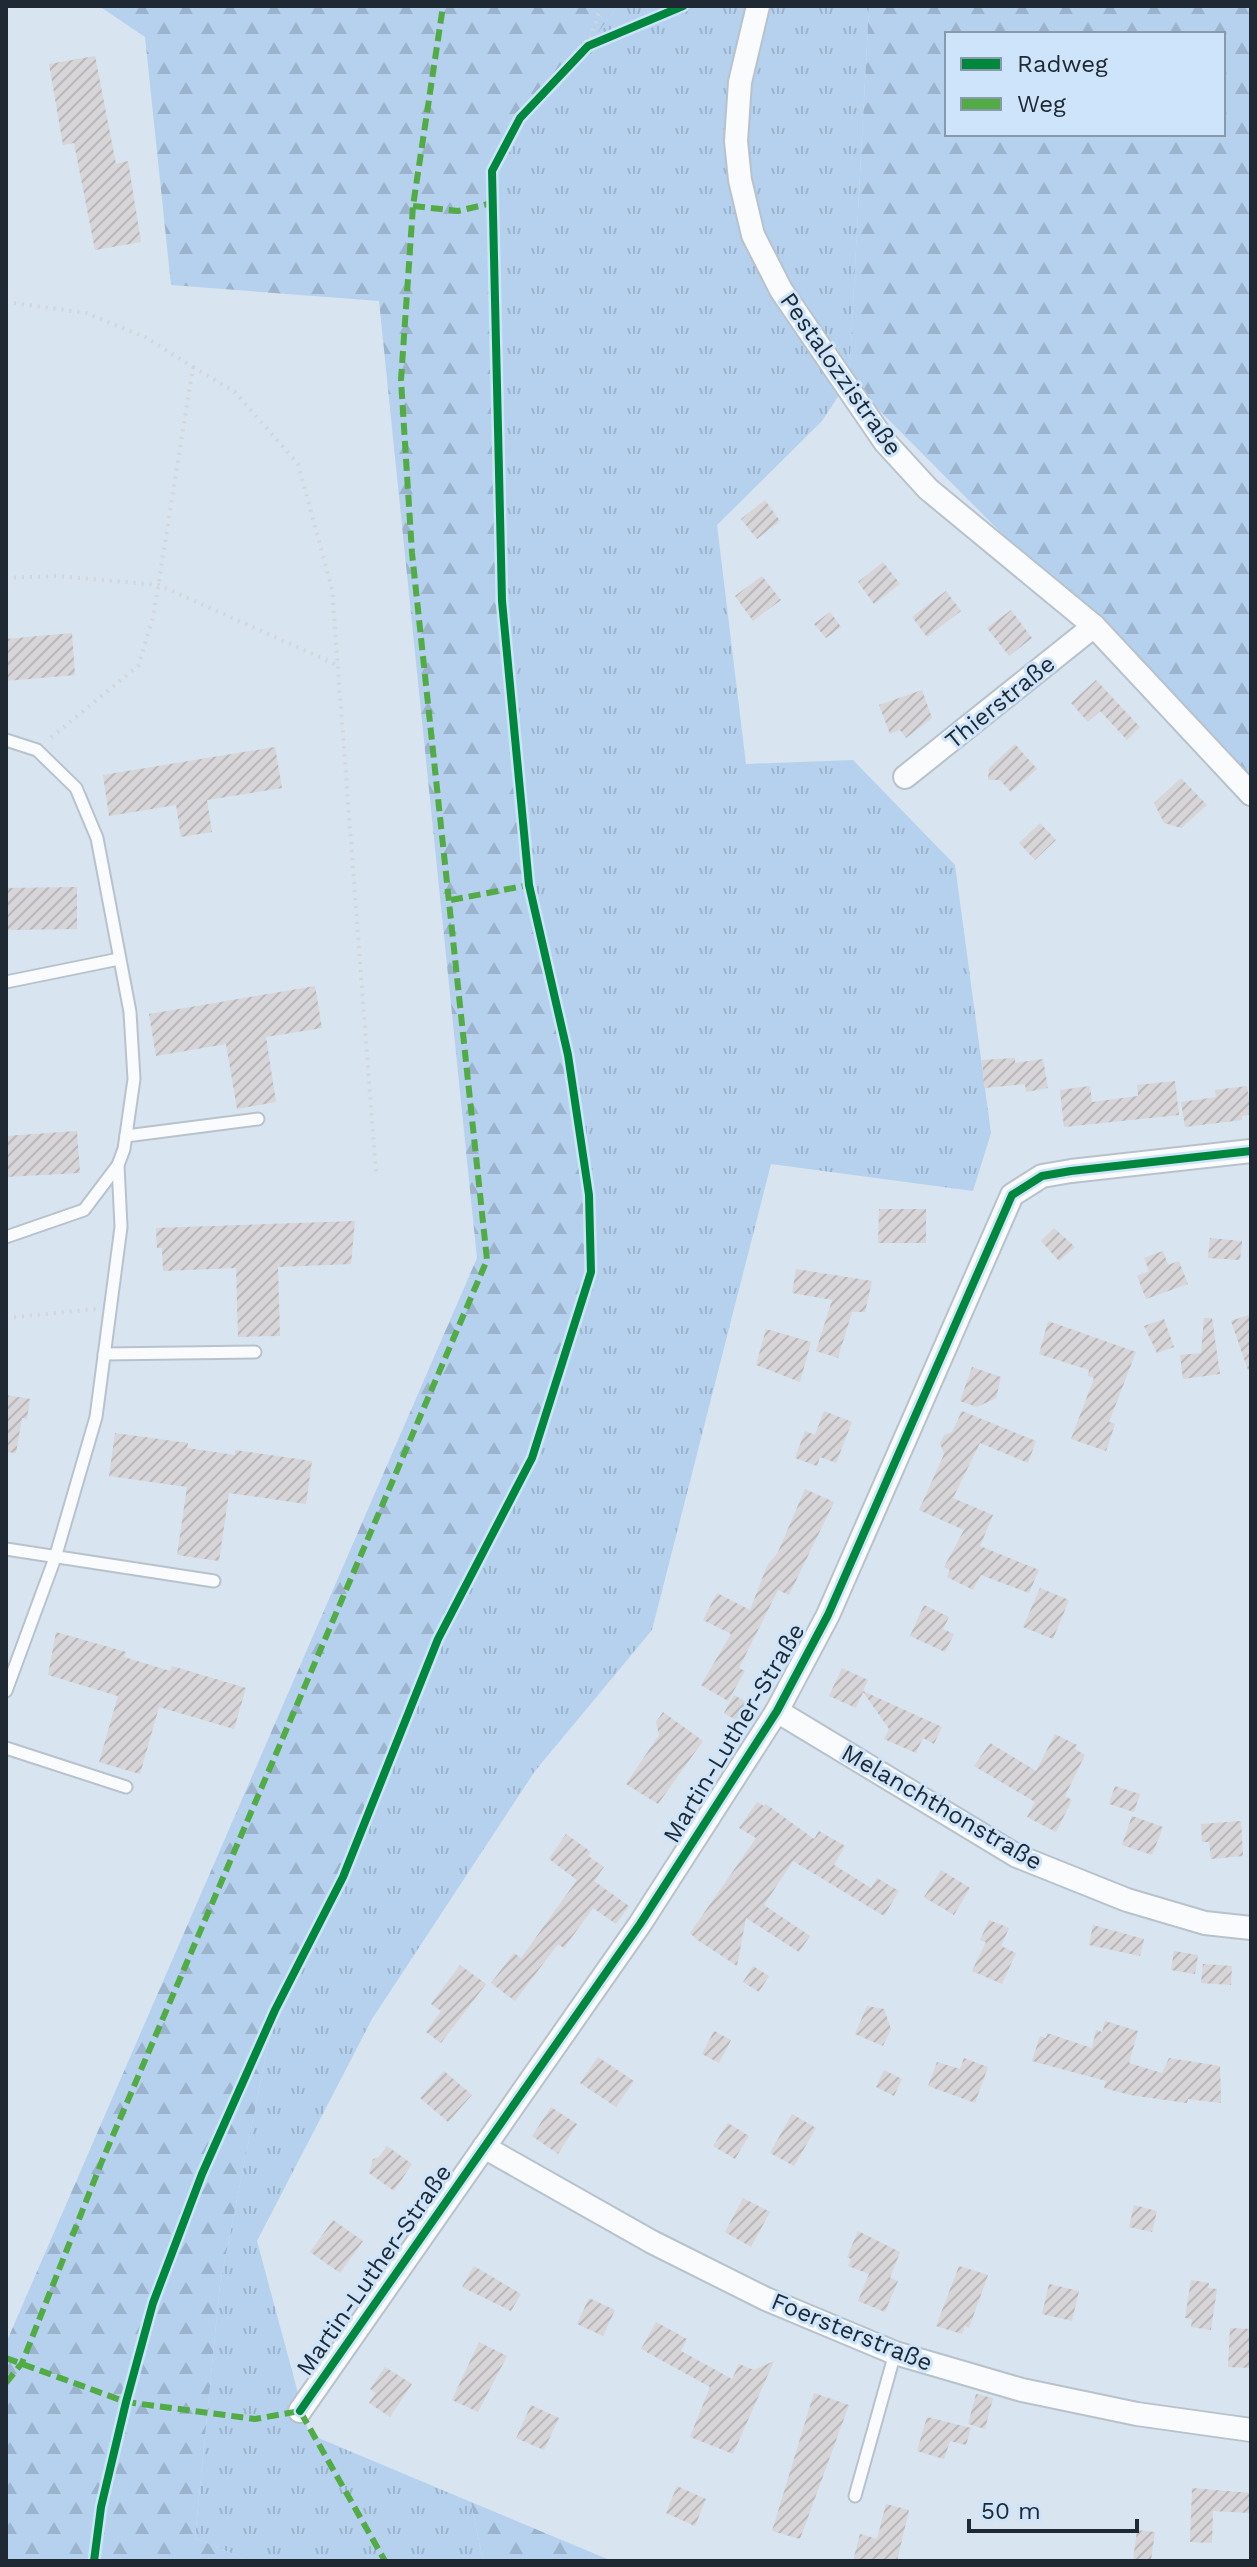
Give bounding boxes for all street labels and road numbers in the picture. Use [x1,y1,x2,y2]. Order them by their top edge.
street label: Pestalozzistraße [774,287,908,461]
street label: Thierstraße [940,649,1060,755]
street label: Martin-Luther-Straße [657,1618,811,1848]
street label: Melanchthonstraße [837,1738,1047,1876]
street label: Martin-Luther-Straße [291,2159,457,2381]
street label: Foersterstraße [767,2287,937,2377]

